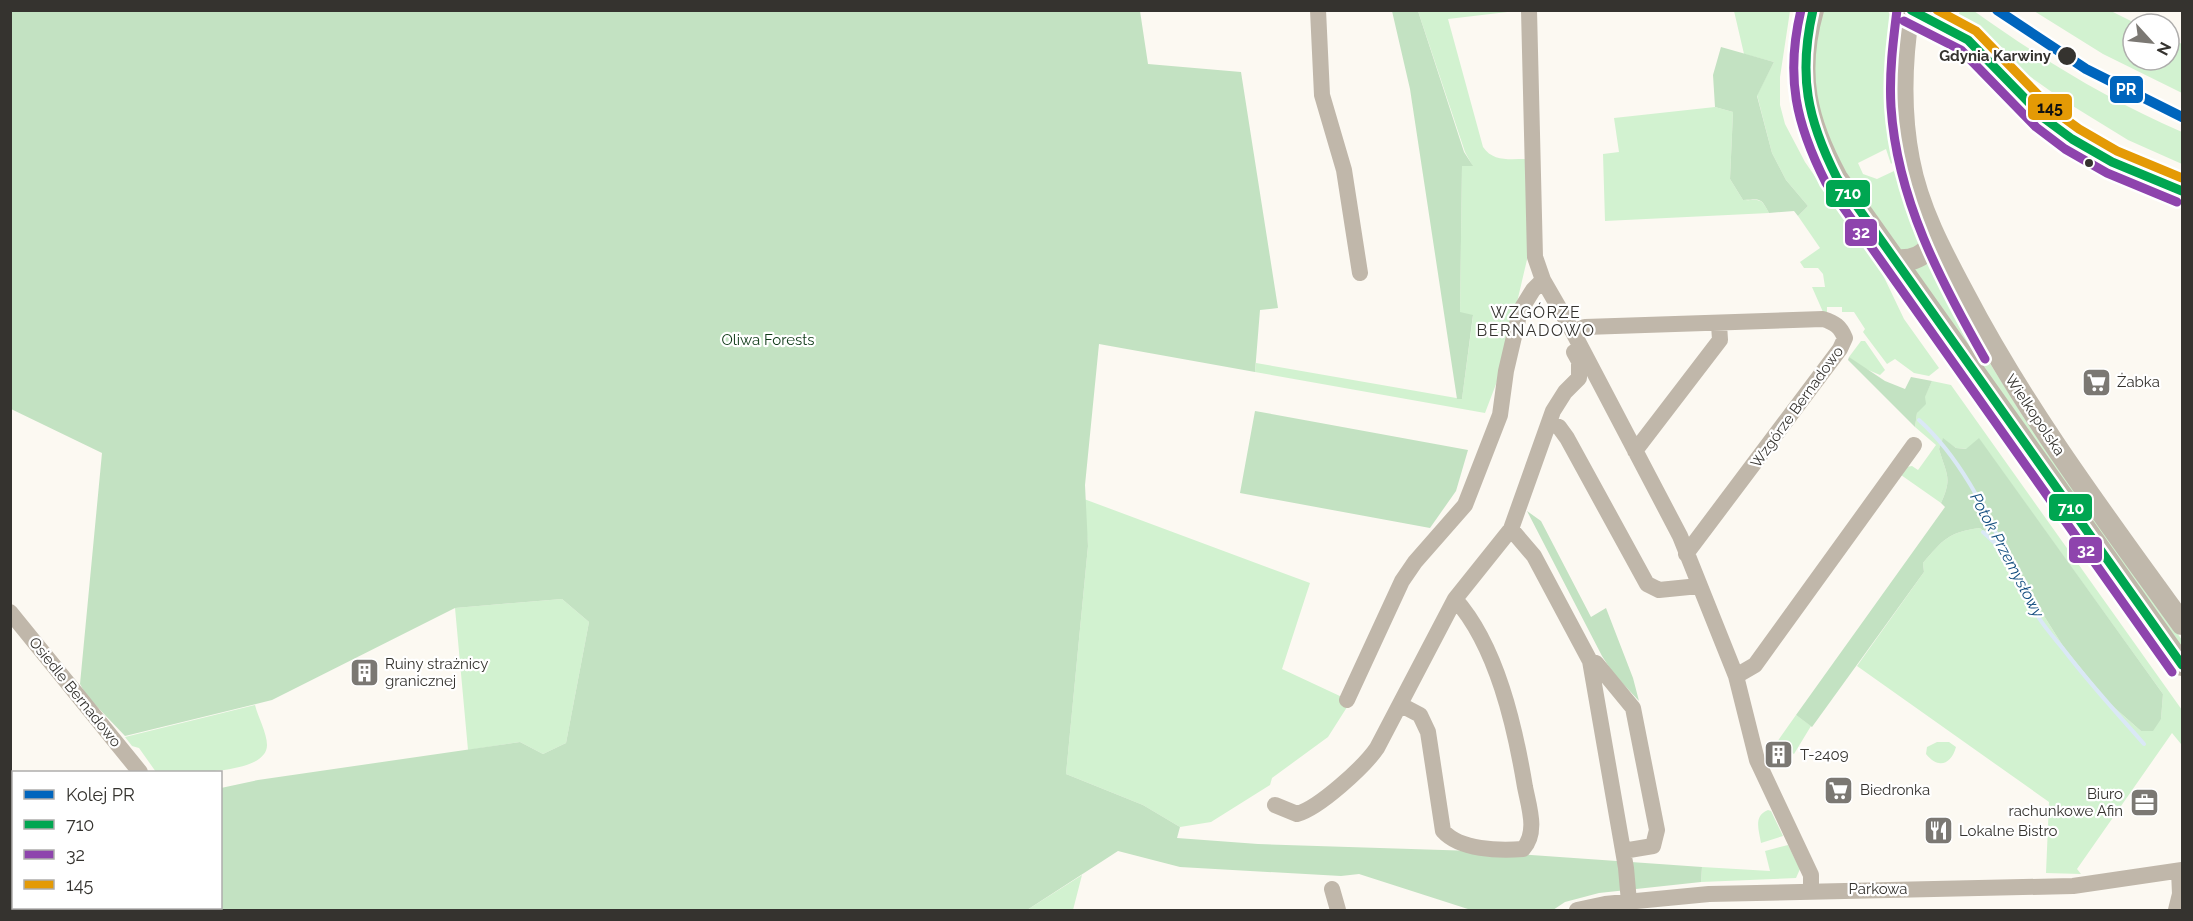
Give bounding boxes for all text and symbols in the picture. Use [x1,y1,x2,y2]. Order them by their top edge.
north arrow [2121,12,2181,72]
text: N [2153,39,2175,58]
marker: Gdynia Karwiny [2056,45,2078,67]
place label: Gdynia Karwiny [1939,47,2052,65]
line badge: PR [2109,75,2144,104]
text: PR [2116,80,2137,99]
line badge: 145 [2027,93,2073,121]
text: 145 [2037,98,2063,117]
unlabelled marker [2083,157,2095,169]
line badge: 710 [1825,179,1871,208]
text: 710 [1835,184,1862,203]
line badge: 32 [1844,218,1878,247]
text: 32 [1852,223,1870,242]
district label: WZGÓRZE BERNADOWO [1477,302,1595,340]
park label: Oliwa Forests [721,331,815,349]
street label: Wzgórze Bernadowo [1747,343,1847,471]
supermarket icon: Żabka [2080,366,2112,398]
street label: Wielkopolska [2001,371,2069,459]
place label: Żabka [2117,372,2160,391]
water label: Potok Przemysłowy [1966,489,2048,622]
line badge: 710 [2048,493,2093,522]
text: 710 [2058,499,2085,518]
line badge: 32 [2068,536,2103,564]
text: 32 [2077,541,2095,560]
street label: Osiedle Bernadowo [25,633,125,751]
place label: Ruiny strażnicy granicznej [385,655,488,690]
building icon: Ruiny strażnicy granicznej [348,657,380,689]
building icon: T-2409 [1763,739,1795,771]
place label: T-2409 [1800,746,1849,764]
legend [12,771,222,909]
supermarket icon: Biedronka [1823,774,1855,806]
place label: Biedronka [1860,781,1930,799]
text: Kolej PR [66,784,135,805]
place label: Biuro rachunkowe Afin [2008,785,2123,820]
office icon: Biuro rachunkowe Afin [2128,787,2160,819]
text: 710 [66,814,94,835]
restaurant icon: Lokalne Bistro [1922,815,1954,847]
place label: Lokalne Bistro [1959,822,2058,840]
text: 32 [66,844,85,865]
text: 145 [66,874,94,895]
street label: Parkowa [1848,880,1908,898]

